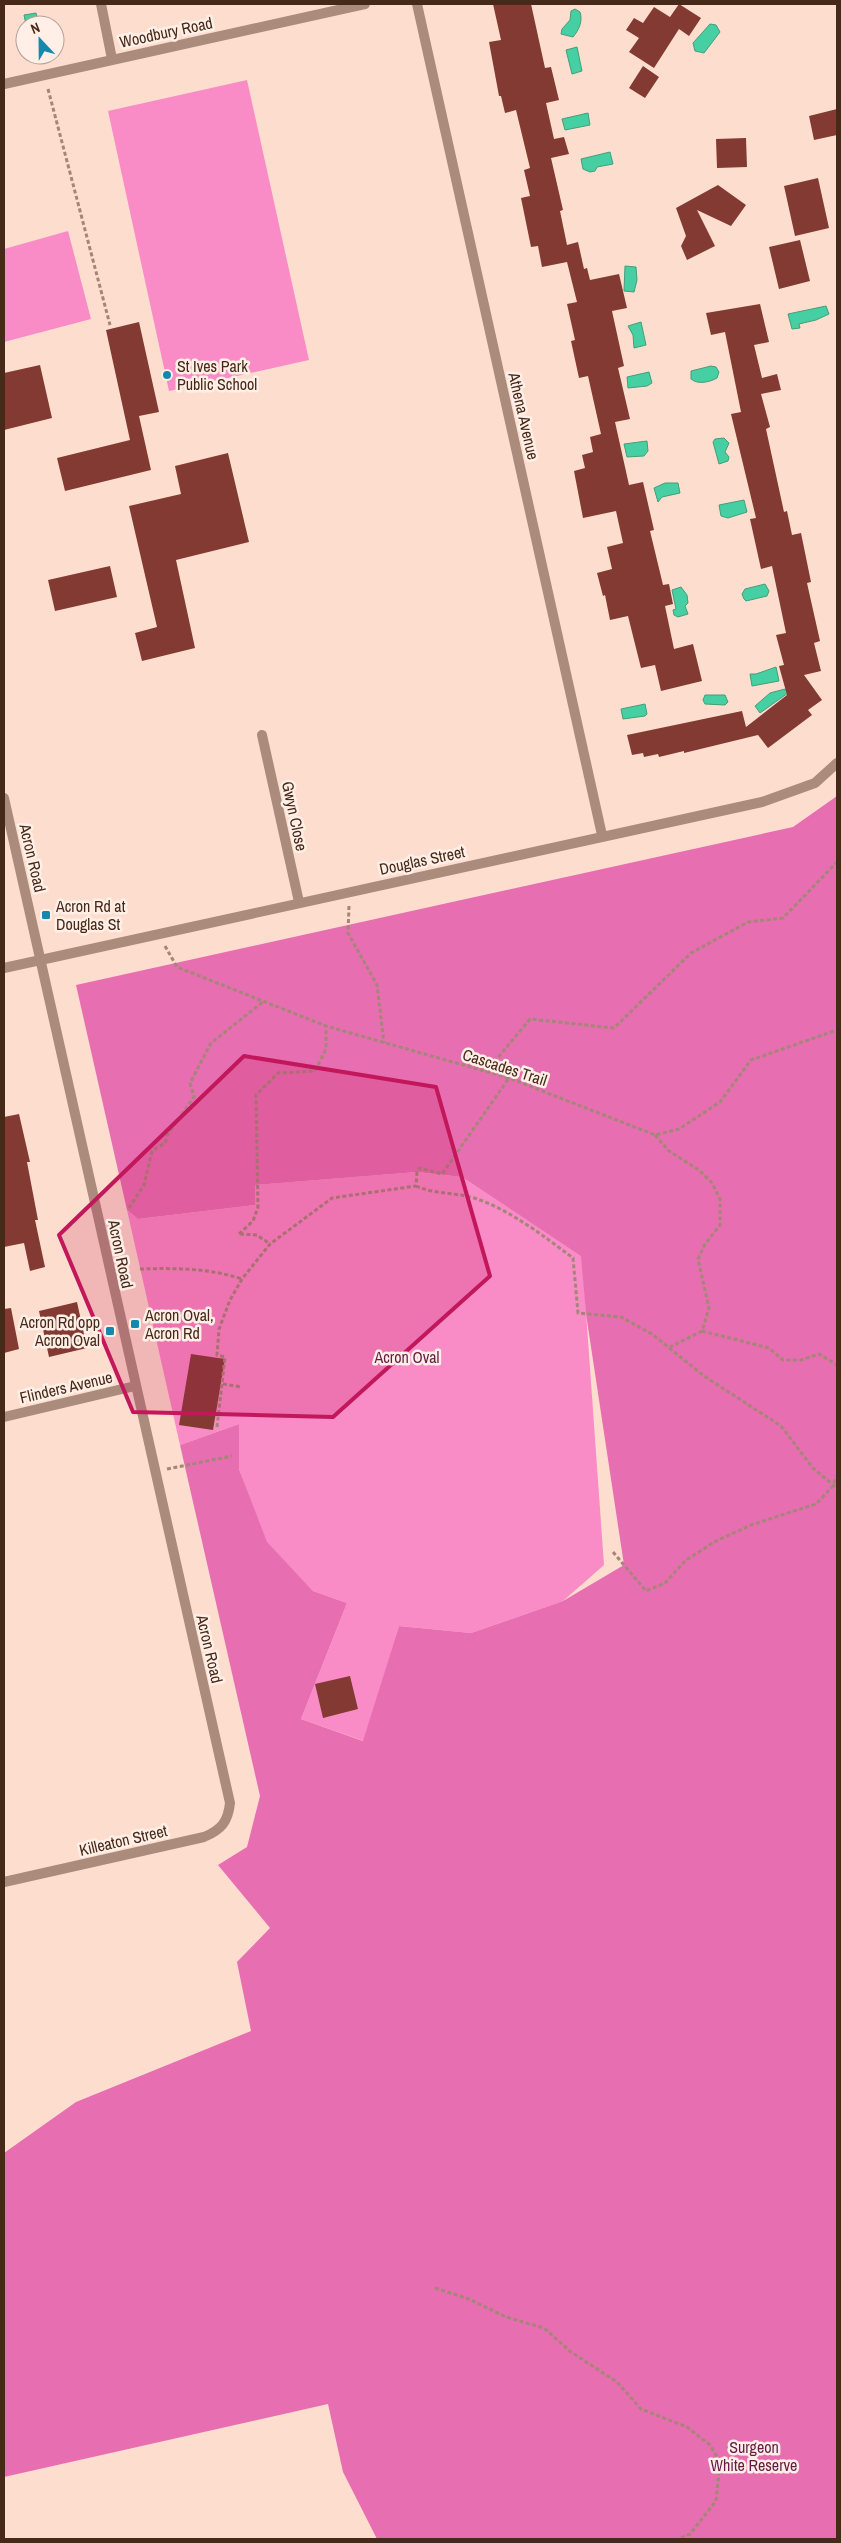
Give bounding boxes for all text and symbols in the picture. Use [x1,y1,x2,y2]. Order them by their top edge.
street label: Woodbury Road [117,11,215,53]
north arrow [15,15,65,65]
text: N [28,18,42,38]
place label: St Ives Park Public School [177,355,257,395]
marker: St Ives Park Public School [161,369,173,381]
street label: Athena Avenue [503,369,545,462]
street label: Gwyn Close [277,779,313,853]
street label: Acron Road [14,821,52,894]
street label: Douglas Street [377,840,467,880]
place label: Acron Rd at Douglas St [55,895,126,935]
marker: Acron Rd at Douglas St [40,909,52,921]
street label: Cascades Trail [460,1043,550,1091]
street label: Acron Road [103,1217,139,1290]
place label: Acron Oval, Acron Rd [144,1304,214,1344]
place label: Acron Rd opp Acron Oval [19,1311,100,1351]
marker: Acron Oval, Acron Rd [129,1318,141,1330]
marker: Acron Rd opp Acron Oval [104,1325,116,1337]
park label: Acron Oval [374,1346,440,1368]
street label: Flinders Avenue [17,1366,115,1408]
street label: Acron Road [191,1612,229,1685]
street label: Killeaton Street [77,1819,170,1861]
park label: Surgeon White Reserve [711,2436,797,2476]

